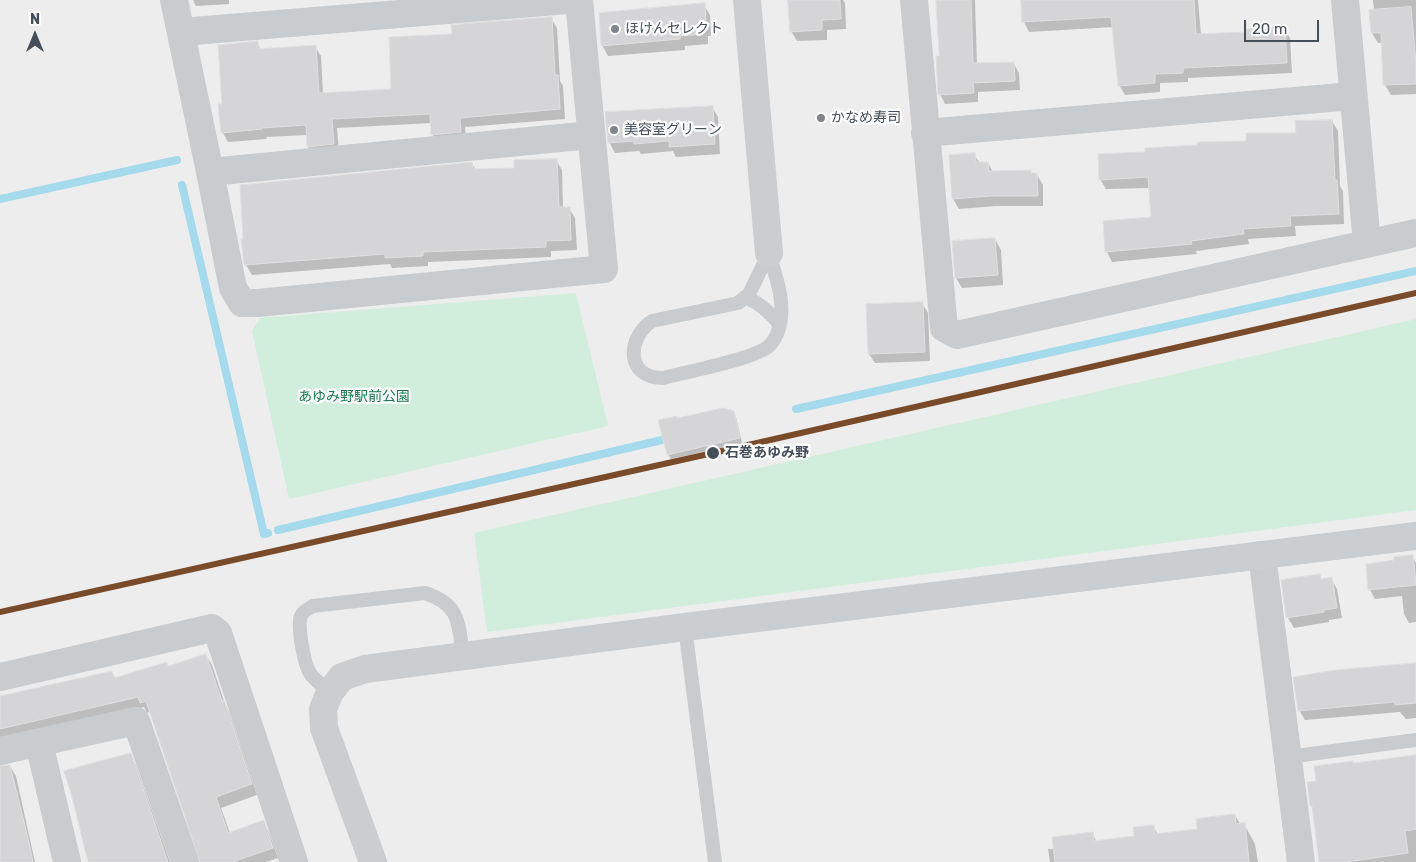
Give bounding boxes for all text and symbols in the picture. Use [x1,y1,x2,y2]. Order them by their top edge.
north arrow [10,10,60,60]
scale bar [1246,10,1321,42]
text: N [30,11,40,28]
text: 20 m [1252,20,1287,38]
place label: ほけんセレクト [625,21,723,37]
marker: ほけんセレクト [609,23,621,35]
place label: かなめ寿司 [831,110,901,126]
marker: かなめ寿司 [815,112,827,124]
place label: 美容室グリーン [624,122,722,138]
marker: 美容室グリーン [608,124,620,136]
park label: あゆみ野駅前公園 [298,389,410,405]
marker: 石巻あゆみ野 [705,445,721,461]
place label: 石巻あゆみ野 [725,445,809,461]

